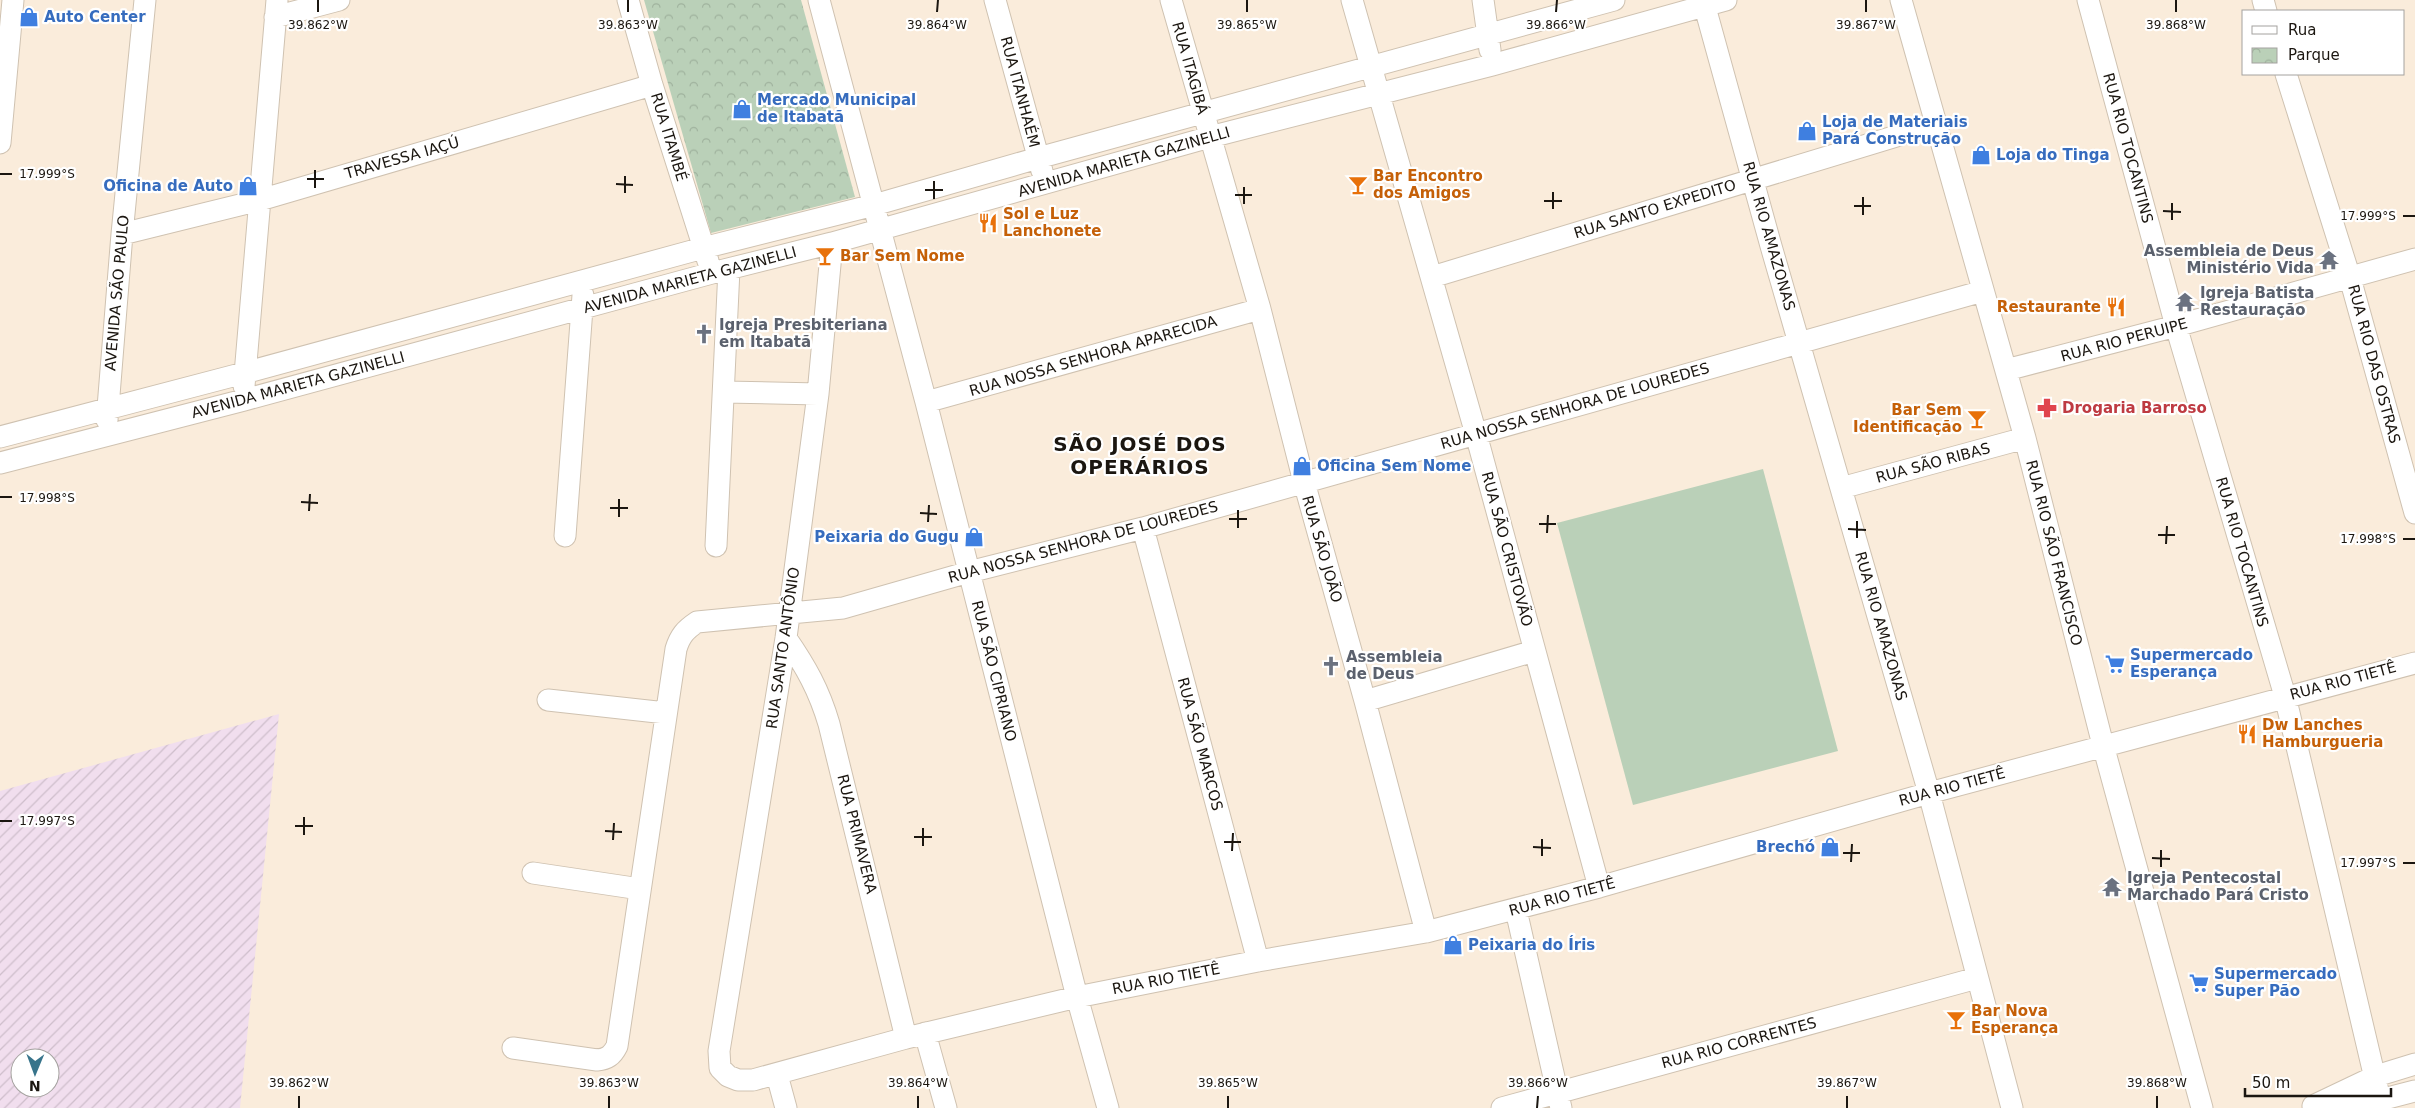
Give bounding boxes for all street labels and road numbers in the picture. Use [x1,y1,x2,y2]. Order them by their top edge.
street label: RUA ITAGIBÁ [1168,19,1213,117]
street label: RUA ITANHAÉM [997,34,1044,150]
street label: RUA RIO TOCANTINS [2099,71,2157,225]
street label: RUA ITAMBÉ [647,90,692,184]
street label: AVENIDA MARIETA GAZINELLI [1016,123,1232,201]
street label: TRAVESSA IAÇÚ [341,132,461,183]
street label: RUA RIO AMAZONAS [1739,159,1799,313]
street label: RUA SANTO EXPEDITO [1572,176,1738,242]
street label: AVENIDA SÃO PAULO [100,214,133,372]
street label: AVENIDA MARIETA GAZINELLI [581,243,799,317]
street label: RUA RIO DAS OSTRAS [2344,283,2404,445]
street label: RUA NOSSA SENHORA APARECIDA [967,312,1220,400]
street label: RUA RIO PERUIPE [2059,314,2189,366]
street label: AVENIDA MARIETA GAZINELLI [189,348,407,422]
street label: RUA NOSSA SENHORA DE LOUREDES [1439,359,1711,453]
street label: RUA SÃO RIBAS [1874,438,1992,487]
street label: RUA RIO SÃO FRANCISCO [2022,458,2087,648]
street label: RUA SÃO CRISTOVÃO [1478,469,1537,628]
street label: RUA RIO TOCANTINS [2212,475,2272,629]
street label: RUA SÃO JOÃO [1298,493,1347,605]
street label: RUA NOSSA SENHORA DE LOUREDES [946,497,1220,587]
street label: RUA RIO AMAZONAS [1851,549,1911,703]
street label: RUA SANTO ANTÔNIO [762,566,803,730]
street label: RUA SÃO CIPRIANO [968,598,1021,743]
street label: RUA RIO TIETÊ [2287,657,2398,704]
street label: RUA SÃO MARCOS [1174,675,1227,813]
street label: RUA RIO TIETÊ [1896,763,2007,810]
street label: RUA PRIMAVERA [833,772,881,896]
street label: RUA RIO TIETÊ [1506,873,1617,920]
street label: RUA RIO TIETÊ [1110,959,1221,998]
street label: RUA RIO CORRENTES [1659,1014,1819,1072]

